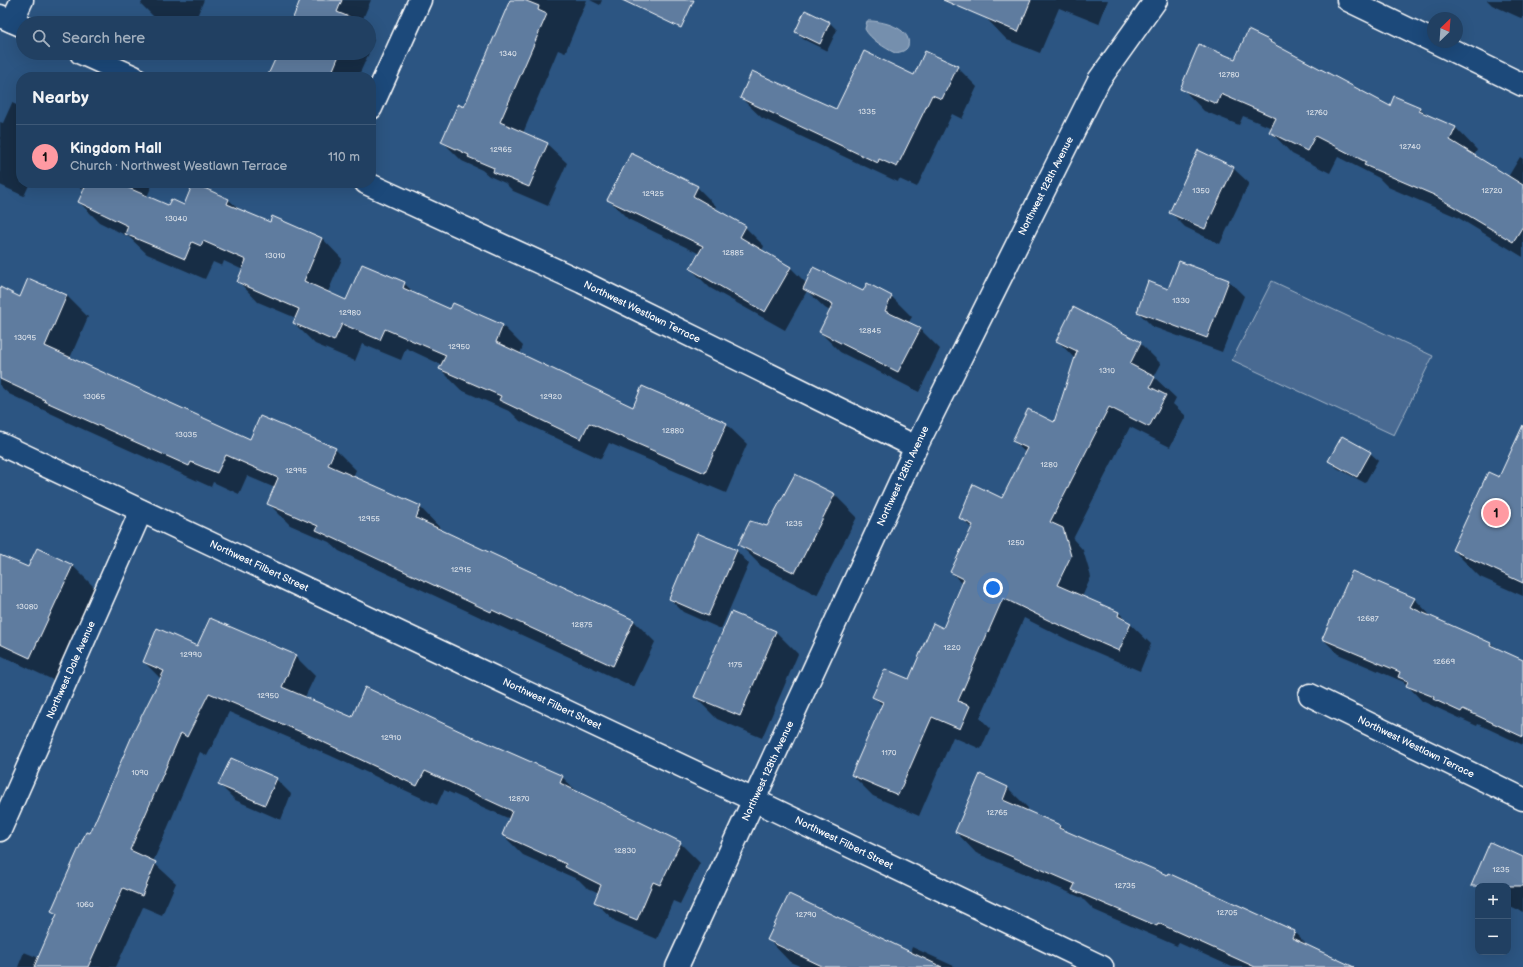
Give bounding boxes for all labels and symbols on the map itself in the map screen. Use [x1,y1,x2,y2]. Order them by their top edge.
north arrow [1427,12,1463,48]
house number: 1340 [499,49,517,58]
house number: 12780 [1218,70,1240,79]
house number: 1335 [858,107,876,116]
house number: 12760 [1306,108,1328,117]
street label: Northwest 128th Avenue [1016,135,1076,237]
house number: 12740 [1399,142,1421,151]
house number: 12965 [490,145,512,154]
house number: 1350 [1192,186,1210,195]
house number: 12720 [1481,186,1503,195]
house number: 12925 [642,189,664,198]
house number: 13040 [165,214,187,223]
house number: 12885 [722,248,744,257]
house number: 13010 [265,251,286,260]
street label: Northwest Westlawn Terrace [582,279,702,346]
house number: 1330 [1172,296,1190,305]
house number: 12980 [339,308,361,317]
house number: 12845 [859,326,881,335]
house number: 13095 [14,333,36,342]
house number: 12950 [448,342,470,351]
house number: 1310 [1099,366,1115,375]
house number: 13065 [83,392,106,401]
house number: 12920 [540,392,562,401]
street label: Northwest 128th Avenue [874,424,932,528]
house number: 12880 [662,426,684,435]
house number: 13035 [175,430,198,439]
house number: 1280 [1040,460,1058,469]
house number: 12995 [285,466,307,475]
pin: 1 [1483,498,1509,528]
house number: 12955 [358,514,380,523]
house number: 1235 [785,519,803,528]
street label: Northwest Filbert Street [208,538,310,594]
house number: 1250 [1007,538,1025,547]
house number: 12915 [451,565,471,574]
your location [983,578,1003,598]
house number: 13080 [16,602,38,611]
house number: 12687 [1357,614,1379,623]
street label: Northwest Dale Avenue [44,619,98,721]
house number: 12875 [572,620,593,629]
house number: 1220 [943,643,961,652]
house number: 12990 [180,650,202,659]
house number: 12669 [1433,657,1455,666]
house number: 1175 [728,660,743,669]
street label: Northwest Filbert Street [501,676,603,732]
house number: 12950 [257,691,279,700]
street label: Northwest Westlawn Terrace [1356,714,1476,781]
street label: Northwest 128th Avenue [739,719,797,823]
house number: 12910 [381,733,401,742]
house number: 1170 [882,748,897,757]
house number: 1090 [131,768,149,777]
house number: 12870 [508,794,530,803]
house number: 12765 [986,808,1008,817]
street label: Northwest Filbert Street [793,814,895,872]
house number: 12830 [614,846,636,855]
house number: 1235 [1492,865,1510,874]
house number: 12735 [1114,881,1136,890]
house number: 1060 [76,900,94,909]
house number: 12705 [1216,908,1238,917]
house number: 12790 [795,910,817,919]

